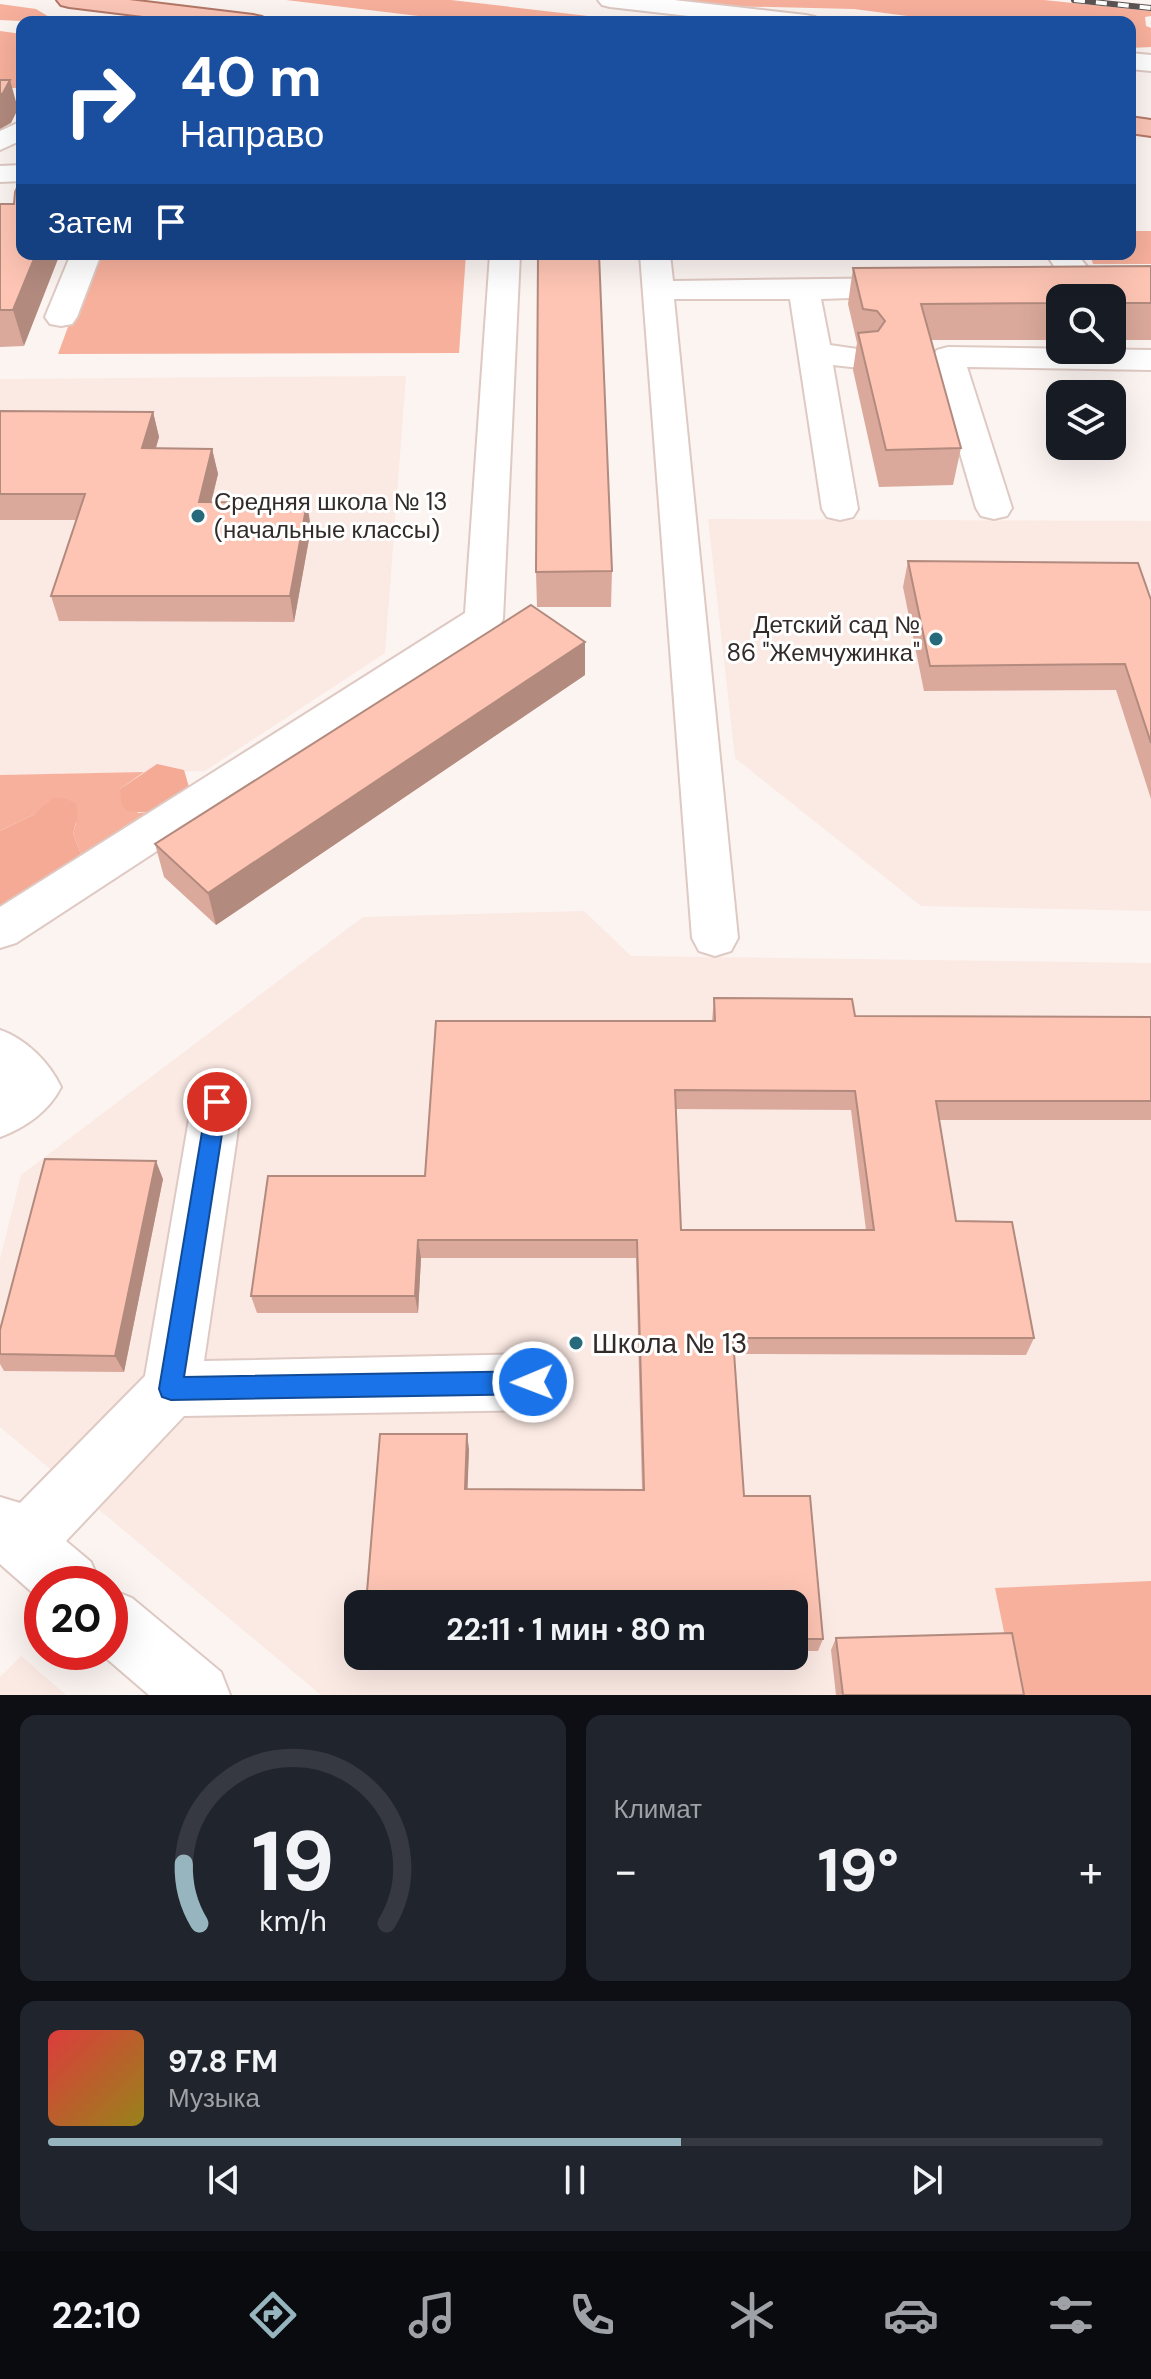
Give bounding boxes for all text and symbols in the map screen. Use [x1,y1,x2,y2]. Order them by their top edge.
text: 40 m [180,40,322,113]
icon: right [48,48,152,152]
text: Направо [180,111,324,158]
icon: arrive [149,200,193,244]
text: Затем [48,203,133,242]
map controls [1046,284,1126,460]
button: search [1046,284,1126,364]
button: layers [1046,380,1126,460]
place label: Средняя школа № 13 (начальные классы) [214,486,448,545]
marker: Средняя школа № 13 (начальные классы) [189,507,207,525]
place label: Детский сад № 86 "Жемчужинка" [726,609,920,668]
marker: Детский сад № 86 "Жемчужинка" [927,630,945,648]
pin [183,1068,251,1136]
icon: arrive [195,1080,239,1124]
place label: Школа № 13 [592,1325,747,1362]
marker: Школа № 13 [567,1334,585,1352]
position arrow [491,1340,575,1424]
speed limit sign: 20 [24,1566,128,1670]
text: 22:11 · 1 мин · 80 m [446,1610,706,1649]
text: Климат [614,1792,702,1826]
text: 19 [251,1807,334,1916]
text: 19° [817,1831,899,1910]
text: − [614,1842,638,1900]
text: + [1079,1842,1103,1900]
text: km/h [259,1903,327,1940]
text: 97.8 FM [168,2042,278,2081]
text: Музыка [168,2081,260,2115]
icon: previous [202,2158,246,2202]
icon: pause [553,2158,597,2202]
icon: next [905,2158,949,2202]
icon: directions [245,2287,301,2343]
icon: music [404,2287,460,2343]
icon: phone [564,2287,620,2343]
icon: climate [724,2287,780,2343]
icon: car [883,2287,939,2343]
icon: filters [1043,2287,1099,2343]
text: 22:10 [52,2292,141,2339]

